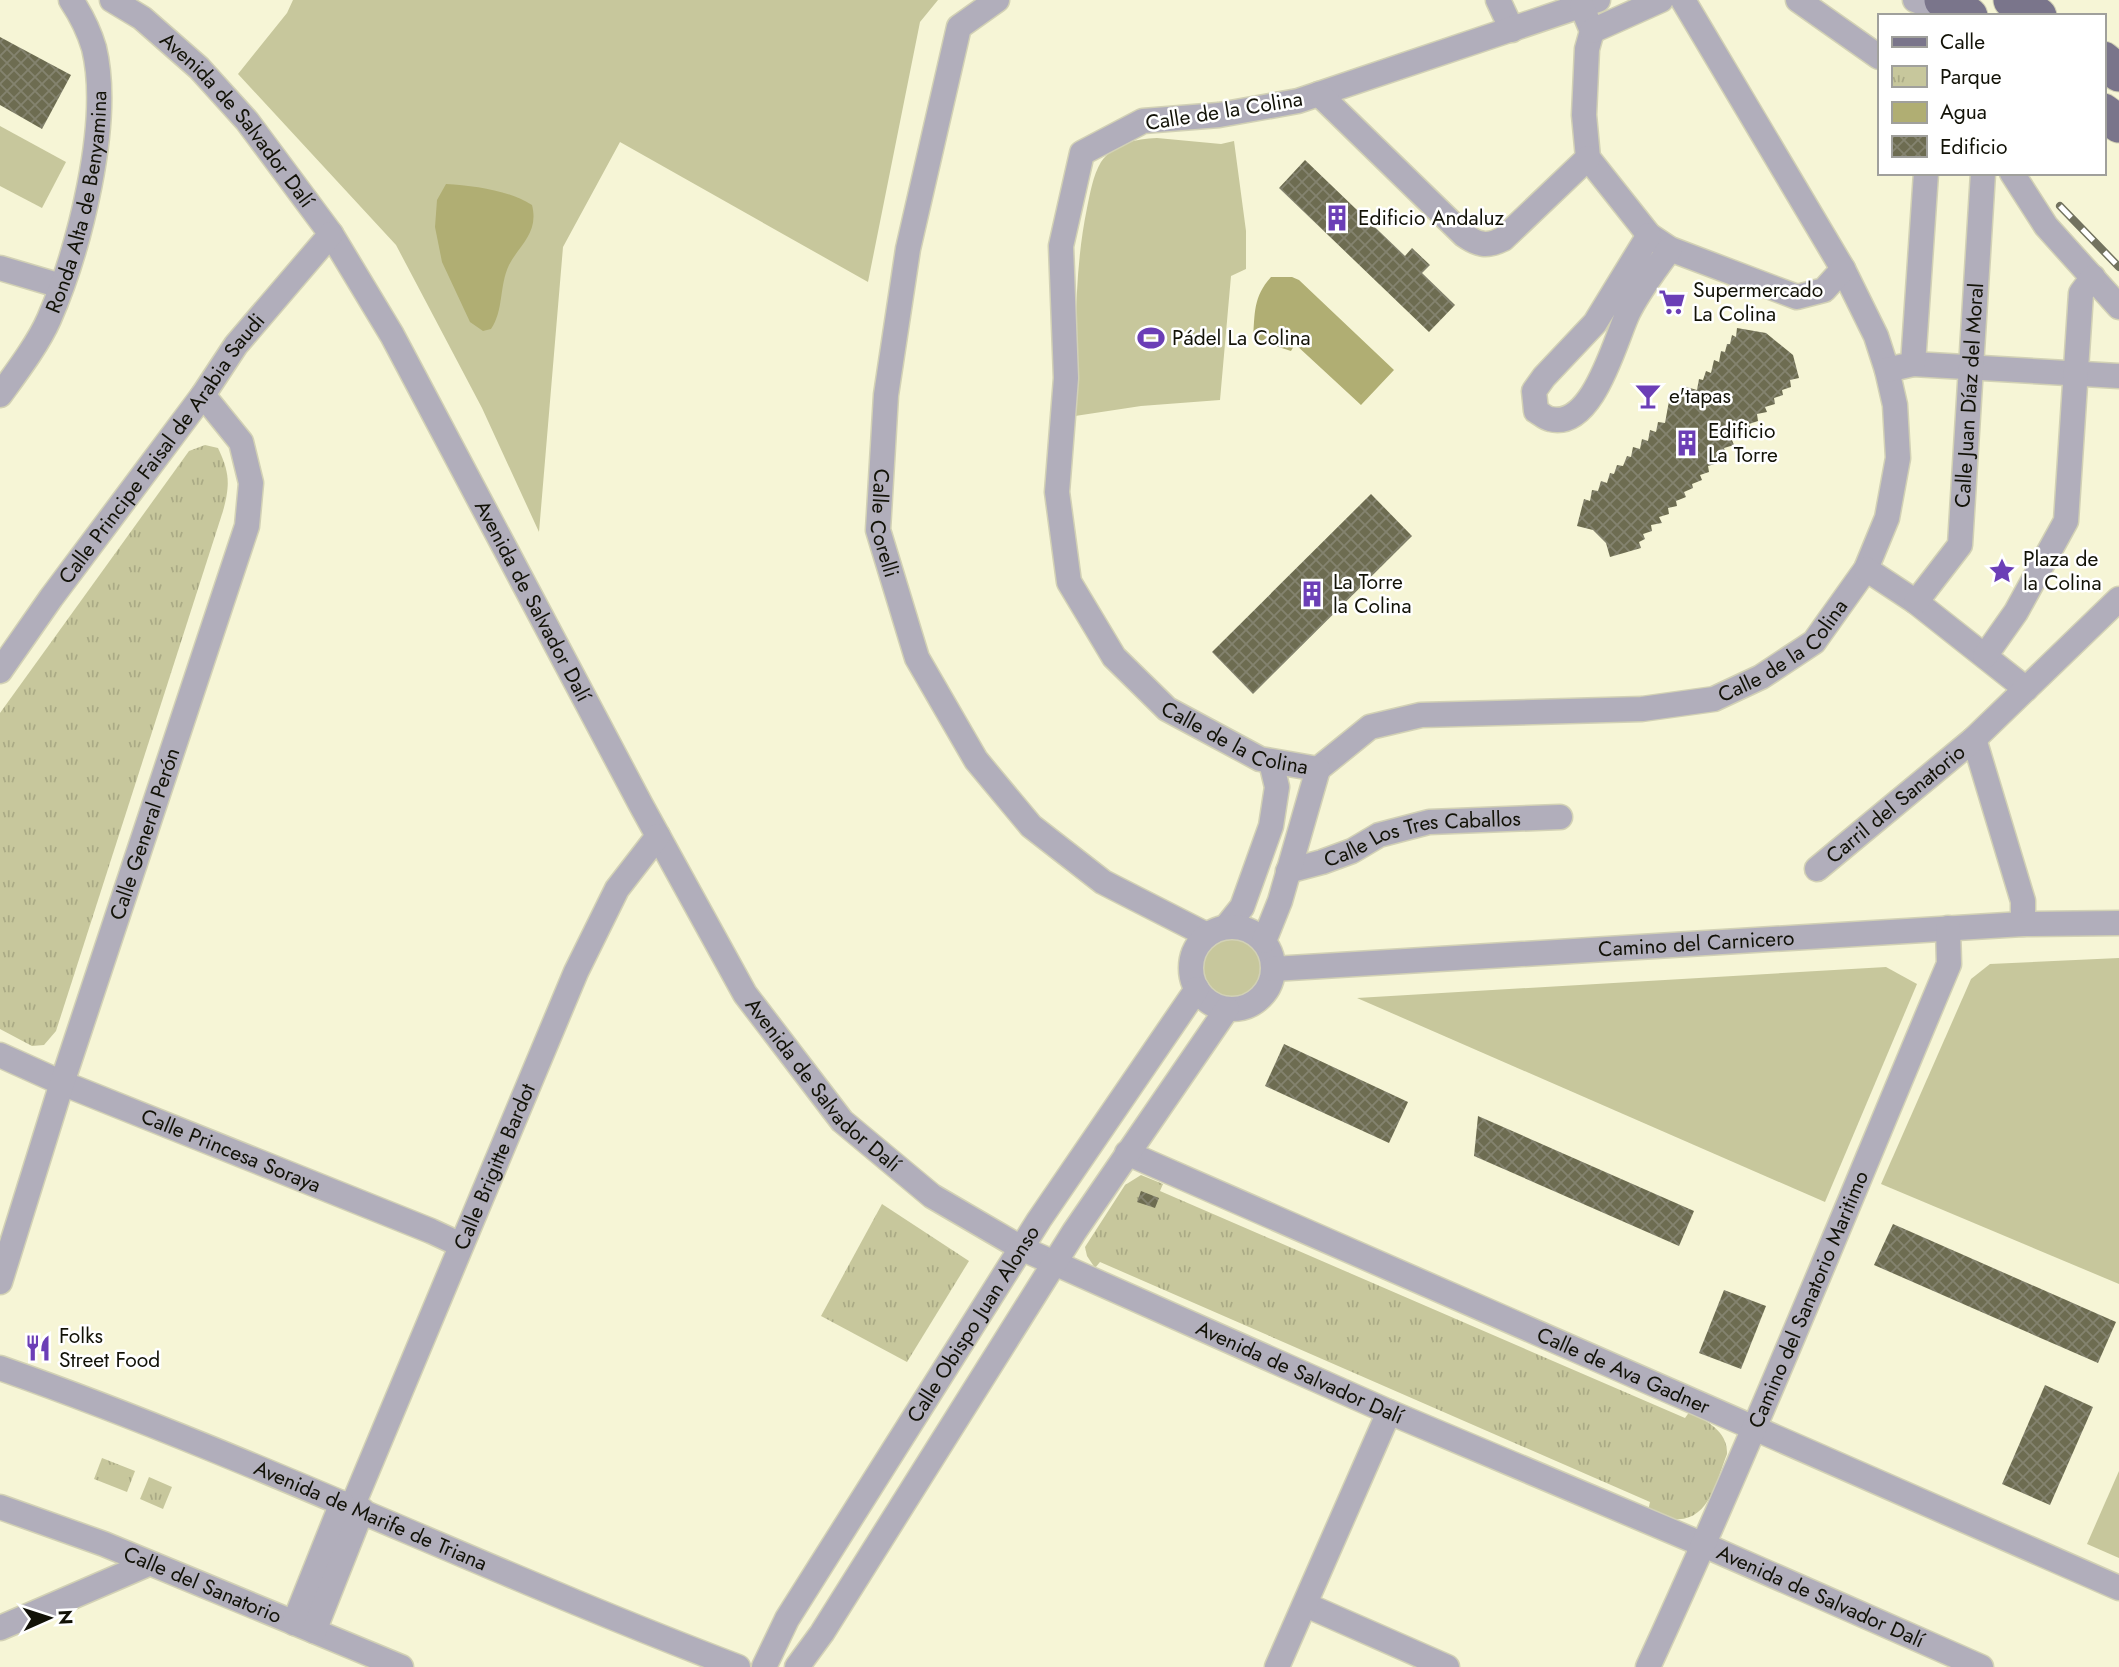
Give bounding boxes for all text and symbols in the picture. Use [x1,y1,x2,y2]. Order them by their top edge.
legend [1878,14,2105,175]
street label: Avenida de Salvador Dalí [153,25,322,215]
text: Calle [1940,27,1985,57]
text: Parque [1940,62,2002,92]
street label: Calle de la Colina [1143,84,1305,138]
street label: Ronda Alta de Benyamina [38,90,114,318]
text: Agua [1940,97,1987,127]
text: Edificio [1940,132,2007,162]
building icon: Edificio Andaluz [1322,203,1352,233]
place label: Edificio Andaluz [1358,203,1505,233]
place label: Supermercado La Colina [1693,275,1823,329]
street label: Calle Juan Díaz del Moral [1947,282,1991,509]
supermarket icon: Supermercado La Colina [1657,287,1687,317]
street label: Calle Principe Faisal de Arabia Saudi [51,307,272,590]
sports icon: Pádel La Colina [1136,323,1166,353]
place label: Pádel La Colina [1172,323,1311,353]
bar icon: e'tapas [1633,381,1663,411]
place label: e'tapas [1669,381,1731,411]
place label: Edificio La Torre [1708,416,1778,470]
building icon: Edificio La Torre [1672,428,1702,458]
street label: Calle Corelli [863,468,907,581]
street label: Avenida de Salvador Dalí [467,495,599,708]
place label: Plaza de la Colina [2023,544,2102,598]
place icon: Plaza de la Colina [1987,556,2017,586]
place label: La Torre la Colina [1333,567,1412,621]
building icon: La Torre la Colina [1297,579,1327,609]
street label: Calle de la Colina [1713,593,1855,710]
street label: Calle de la Colina [1156,694,1311,782]
street label: Carril del Sanatorio [1819,737,1972,871]
street label: Calle General Perón [102,744,187,924]
street label: Calle Los Tres Caballos [1320,804,1521,875]
street label: Camino del Carnicero [1597,923,1795,964]
street label: Avenida de Salvador Dalí [738,991,909,1180]
street label: Calle Brigitte Bardot [446,1079,543,1254]
street label: Calle Princesa Soraya [136,1101,325,1200]
street label: Camino del Sanatorio Maritimo [1741,1166,1876,1433]
street label: Calle Obispo Juan Alonso [900,1220,1047,1429]
street label: Avenida de Salvador Dalí [1191,1313,1410,1432]
street label: Calle de Ava Gadner [1532,1320,1715,1422]
place label: Folks Street Food [59,1321,160,1375]
restaurant icon: Folks Street Food [23,1333,53,1363]
street label: Avenida de Marife de Triana [249,1453,492,1578]
street label: Avenida de Salvador Dalí [1712,1537,1931,1656]
street label: Calle del Sanatorio [119,1539,286,1631]
north arrow [14,1583,84,1653]
text: N [52,1609,79,1625]

